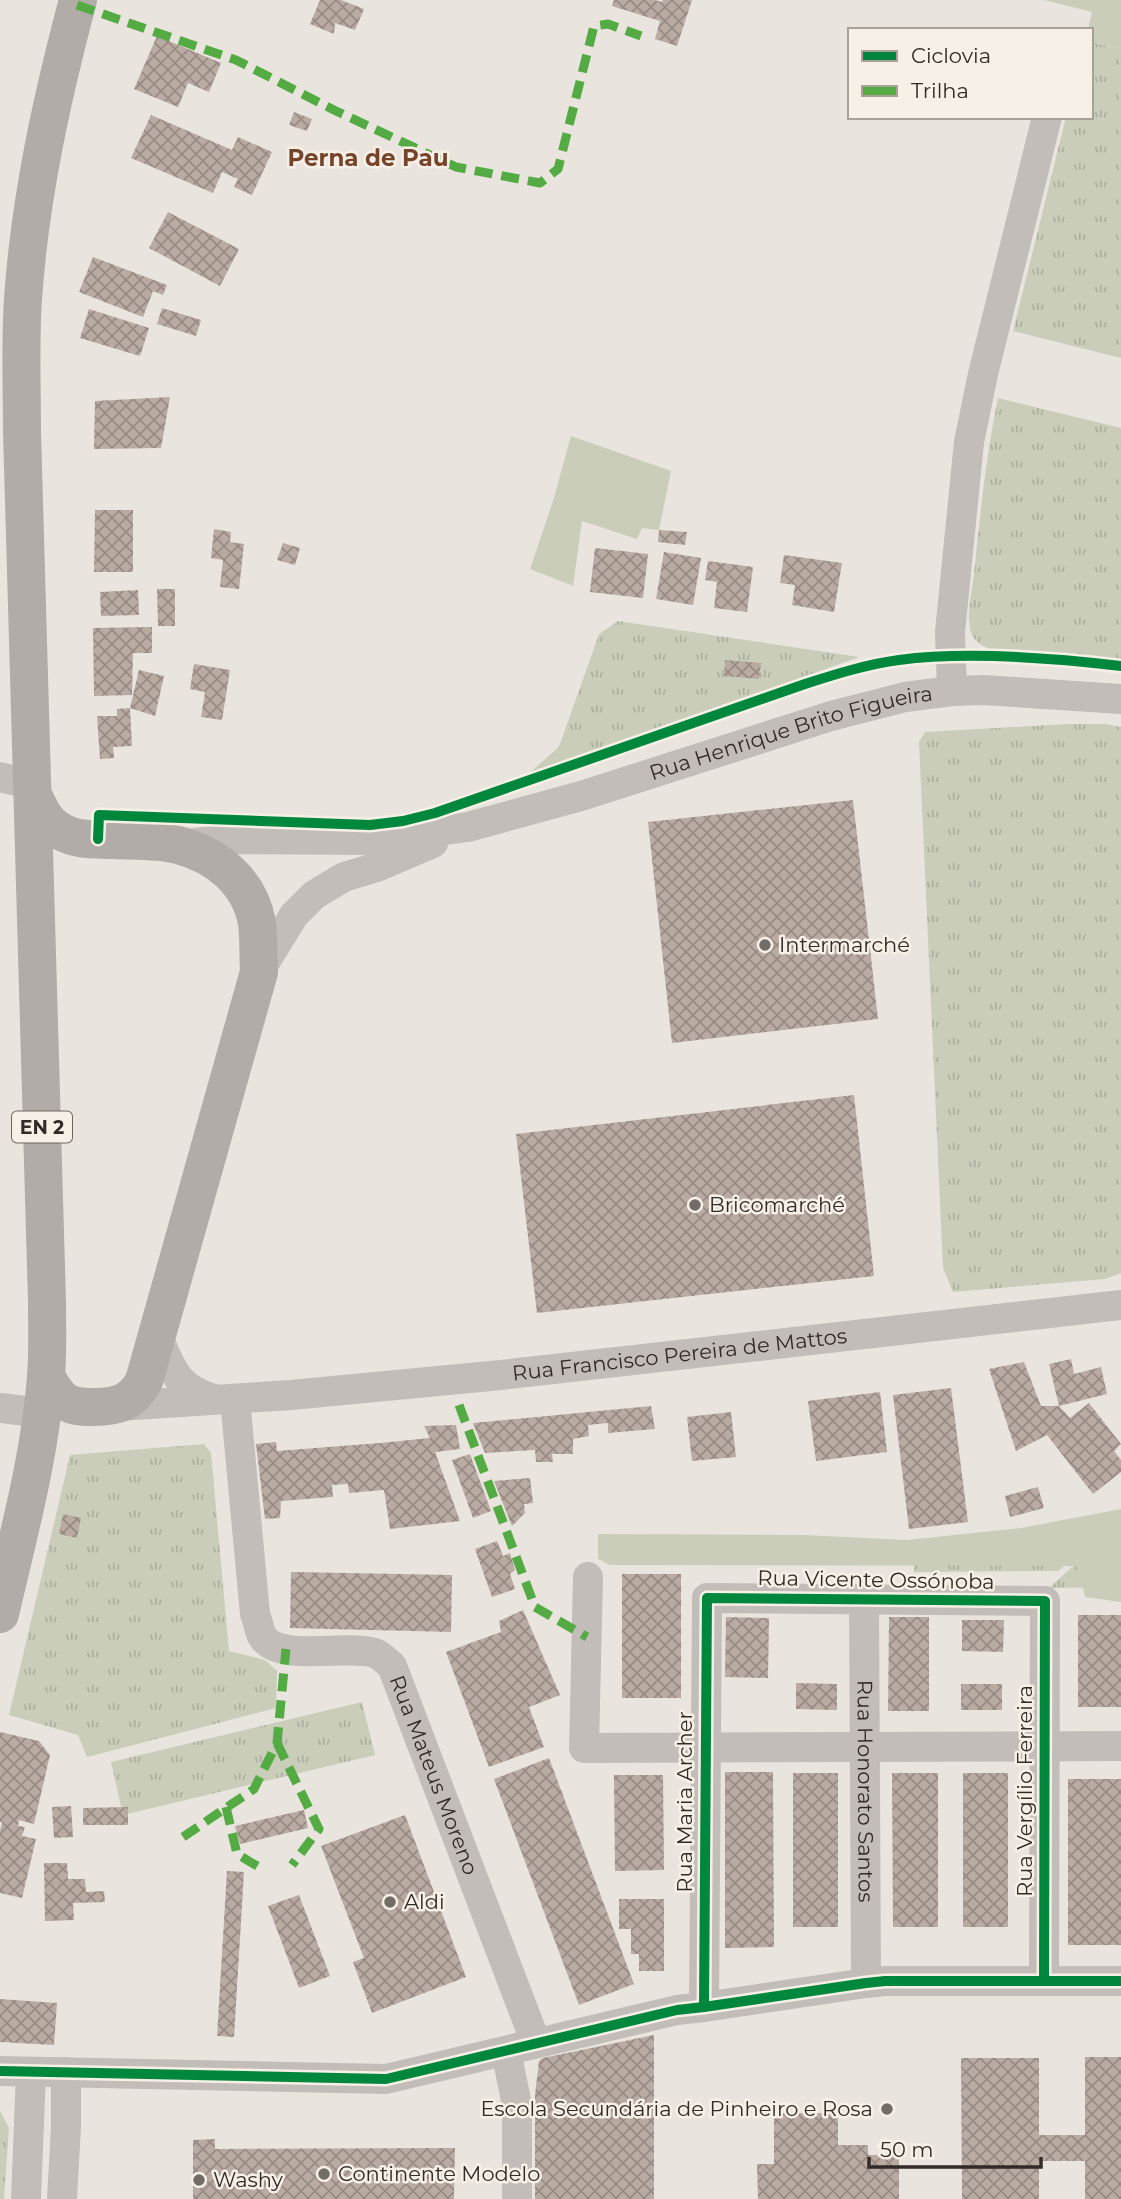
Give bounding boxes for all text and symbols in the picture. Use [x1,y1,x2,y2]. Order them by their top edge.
legend [848,28,1093,119]
text: Ciclovia [911,43,991,68]
text: Trilha [911,78,969,103]
district label: Perna de Pau [288,144,448,172]
street label: Rua Henrique Brito Figueira [646,681,934,785]
place label: Intermarché [779,932,910,957]
marker: Intermarché [757,937,773,953]
road number: EN 2 [12,1112,72,1142]
place label: Bricomarché [709,1192,845,1217]
marker: Bricomarché [687,1197,703,1213]
street label: Rua Francisco Pereira de Mattos [511,1323,848,1386]
street label: Rua Vicente Ossónoba [757,1565,995,1594]
street label: Rua Mateus Moreno [385,1672,484,1878]
street label: Rua Honorato Santos [852,1680,879,1902]
street label: Rua Vergílio Ferreira [1012,1685,1037,1897]
street label: Rua Maria Archer [672,1711,697,1893]
place label: Aldi [404,1889,445,1914]
marker: Aldi [382,1894,398,1910]
place label: Escola Secundária de Pinheiro e Rosa [480,2096,873,2121]
marker: Escola Secundária de Pinheiro e Rosa [879,2101,895,2117]
scale bar [869,2126,1040,2170]
text: 50 m [880,2137,934,2162]
place label: Continente Modelo [338,2161,540,2186]
marker: Continente Modelo [316,2166,332,2182]
place label: Washy [213,2167,284,2192]
marker: Washy [191,2172,207,2188]

